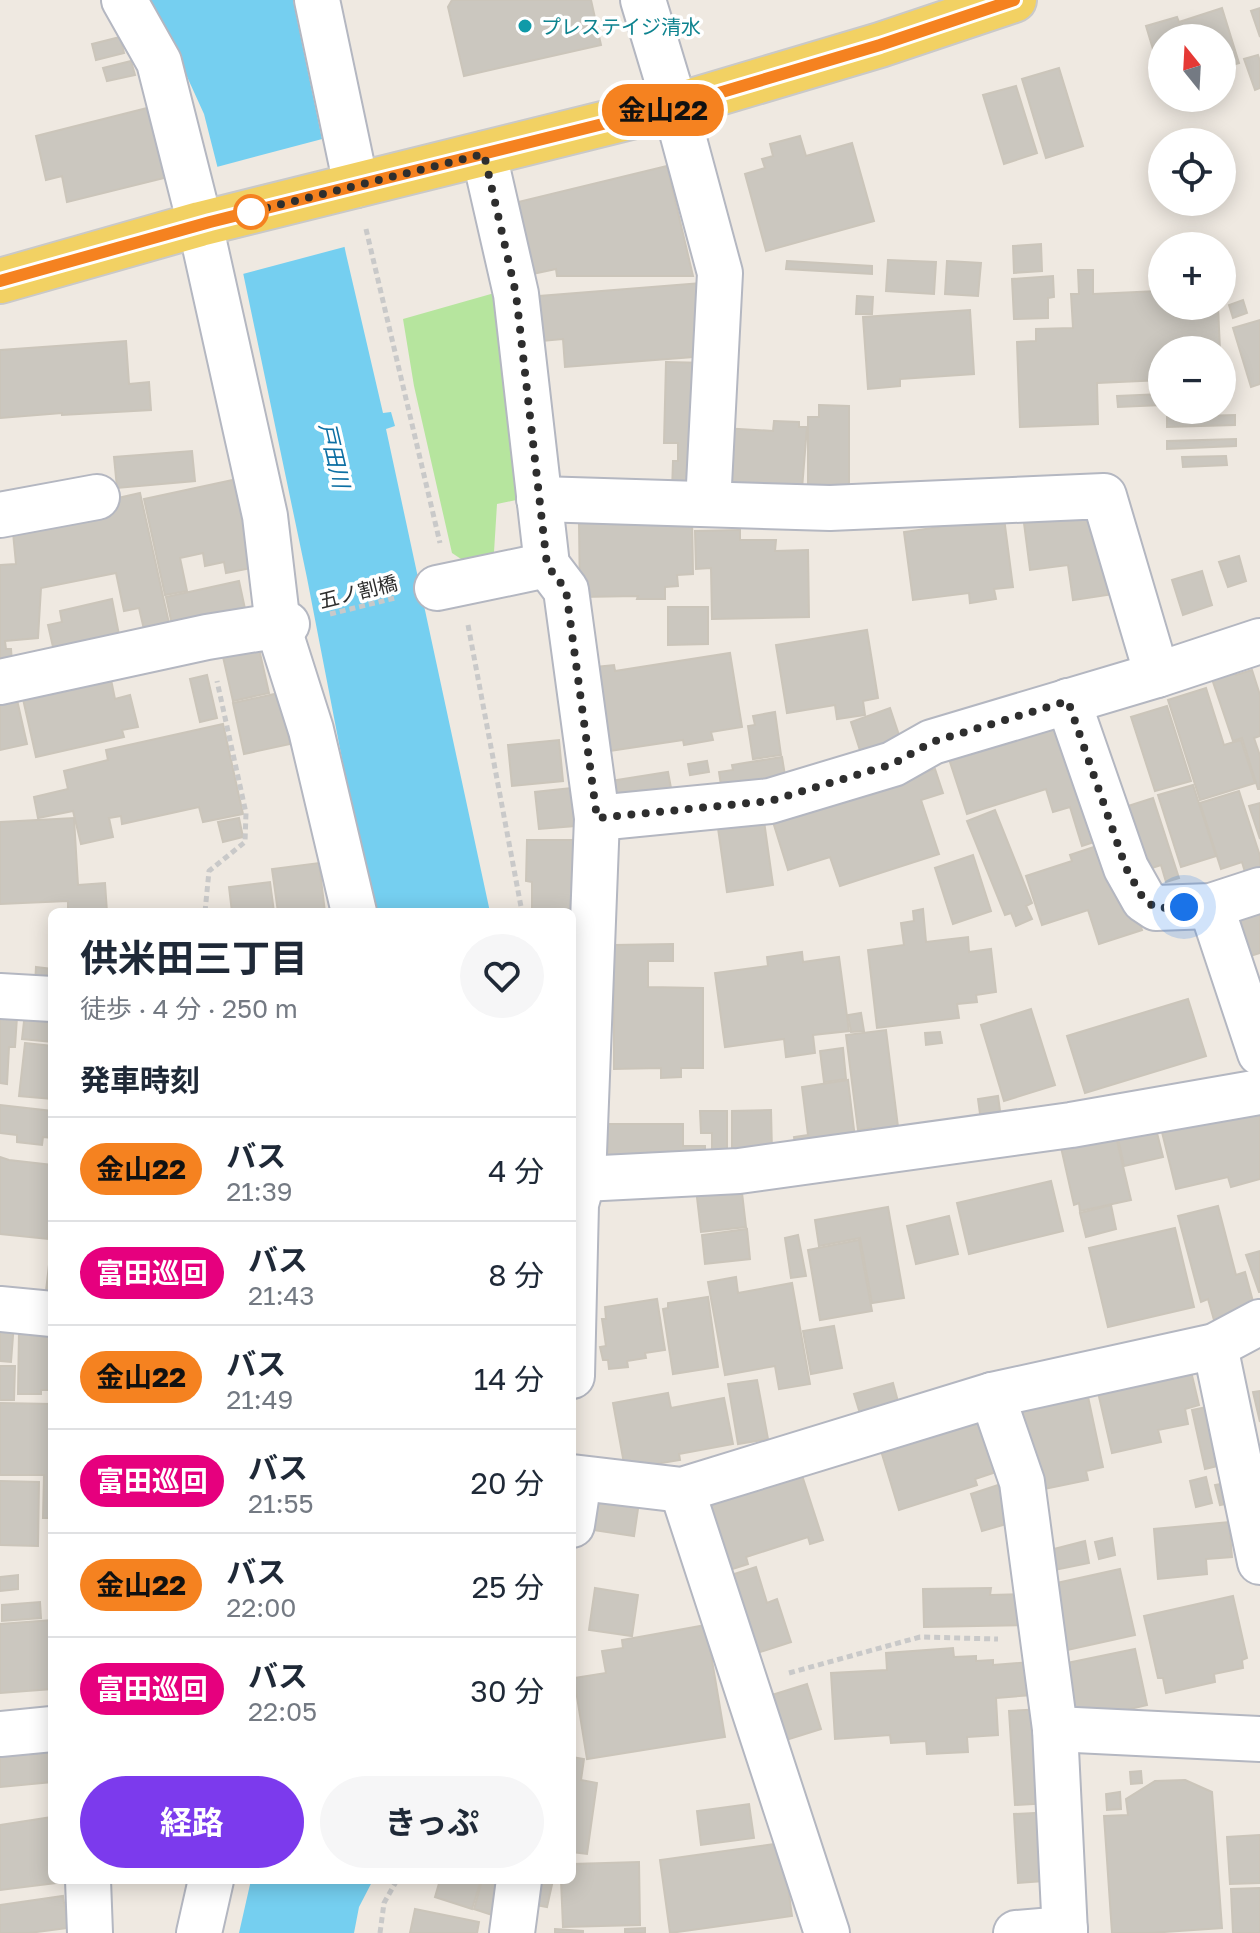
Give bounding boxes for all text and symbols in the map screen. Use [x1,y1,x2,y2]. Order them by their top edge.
place label: プレステイジ清水 [541,14,701,38]
marker: プレステイジ清水 [516,17,534,35]
north arrow [1148,24,1236,112]
map controls [1148,24,1236,424]
line badge: 金山22 [607,84,719,136]
text: 金山22 [618,93,708,126]
button: locate [1148,128,1236,216]
unlabelled marker [234,195,268,229]
button: + [1148,232,1236,320]
button: − [1148,336,1236,424]
water label: 戸田川 [314,420,356,492]
street label: 五ノ割橋 [316,570,400,612]
your location [1164,887,1204,927]
button: heart [460,934,544,1018]
text: 供米田三丁目 [80,935,308,980]
text: 徒歩 · 4 分 · 250 m [80,993,298,1024]
text: 発車時刻 [80,1062,200,1098]
text: バス [226,1138,286,1174]
text: 金山22 [96,1152,186,1185]
text: 4 分 [488,1153,544,1189]
text: 21:39 [226,1176,293,1207]
text: バス [248,1242,308,1278]
text: 富田巡回 [96,1256,208,1289]
text: 8 分 [488,1257,544,1293]
text: 21:43 [248,1280,315,1311]
text: バス [226,1346,286,1382]
text: 金山22 [96,1360,186,1393]
text: 14 分 [474,1361,544,1397]
text: 21:49 [226,1384,293,1415]
text: バス [248,1450,308,1486]
text: 富田巡回 [96,1464,208,1497]
text: 20 分 [471,1465,544,1501]
text: 21:55 [248,1488,314,1519]
text: バス [226,1554,286,1590]
text: 金山22 [96,1568,186,1601]
text: 25 分 [472,1569,544,1605]
text: 22:00 [226,1592,296,1623]
text: バス [248,1658,308,1694]
text: 富田巡回 [96,1672,208,1705]
text: 30 分 [470,1673,544,1709]
text: 22:05 [248,1696,317,1727]
button: 経路 [80,1776,304,1868]
button: きっぷ [320,1776,544,1868]

